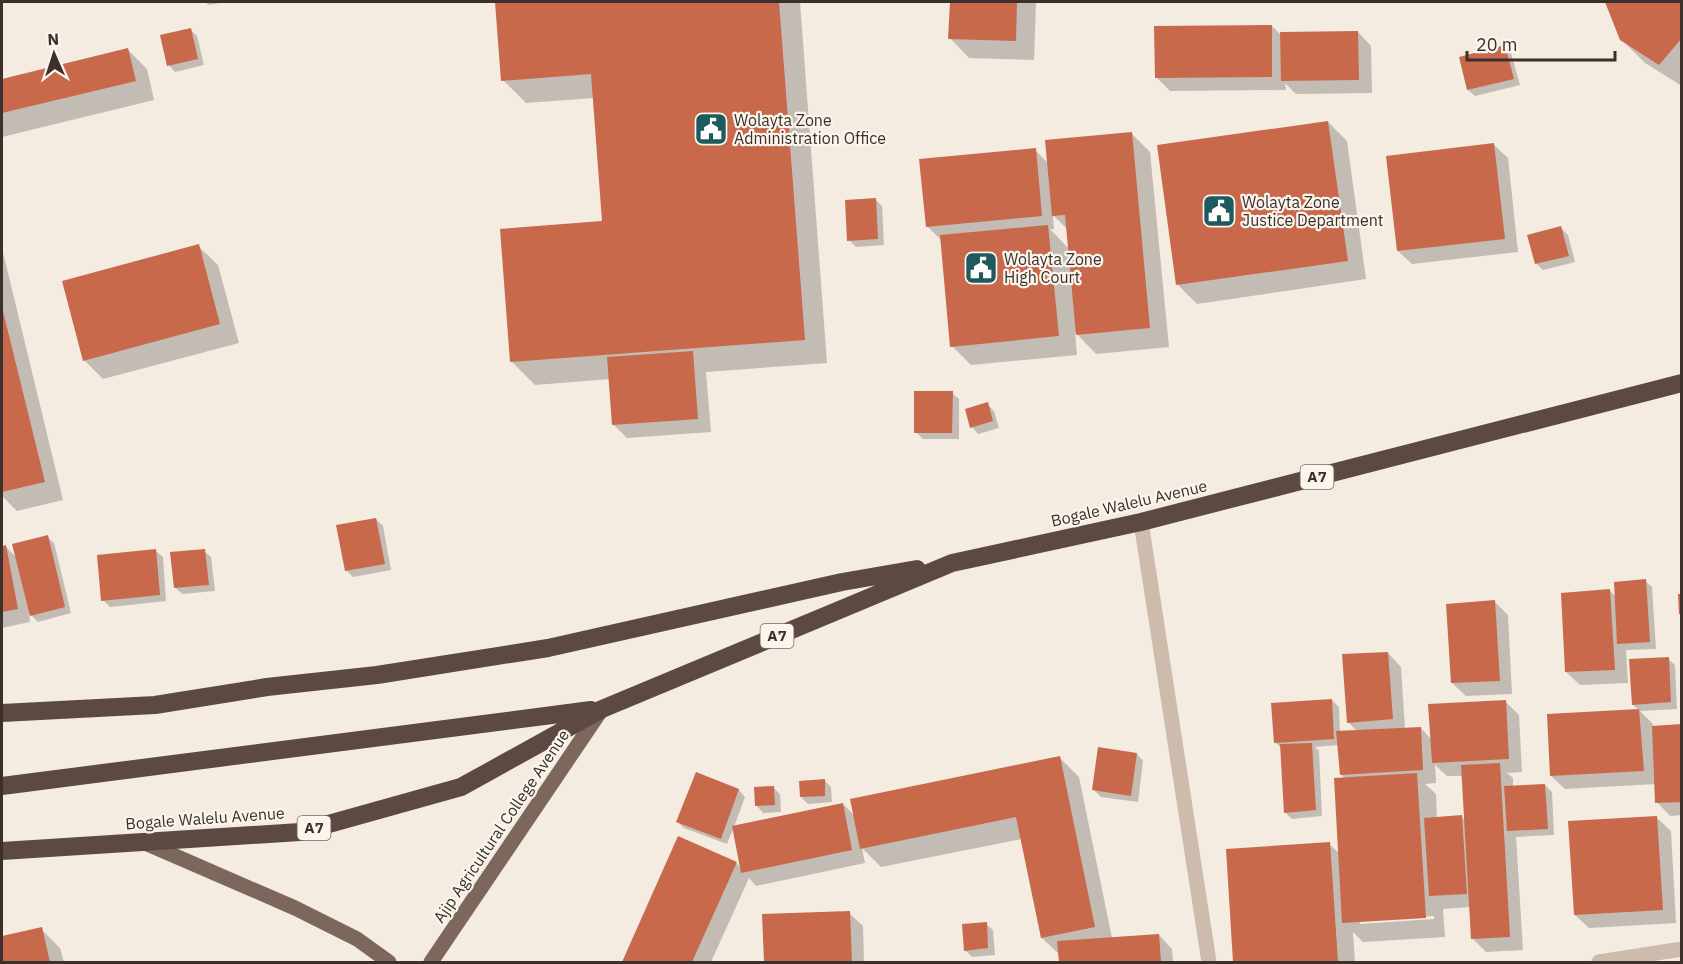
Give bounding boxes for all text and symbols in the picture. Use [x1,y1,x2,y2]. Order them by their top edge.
north arrow [24,24,84,84]
scale bar [1467,24,1616,62]
text: N [47,29,60,49]
text: 20 m [1476,33,1518,56]
place label: Wolayta Zone Administration Office [734,110,886,148]
public building icon: Wolayta Zone Administration Office [693,111,729,147]
place label: Wolayta Zone Justice Department [1242,192,1383,230]
public building icon: Wolayta Zone Justice Department [1201,193,1237,229]
place label: Wolayta Zone High Court [1004,249,1102,287]
public building icon: Wolayta Zone High Court [963,250,999,286]
road number: A7 [1300,465,1334,489]
street label: Bogale Walelu Avenue [1049,475,1209,531]
road number: A7 [760,624,794,648]
street label: Ajip Agricultural College Avenue [429,725,573,927]
street label: Bogale Walelu Avenue [125,802,286,834]
road number: A7 [298,816,330,840]

